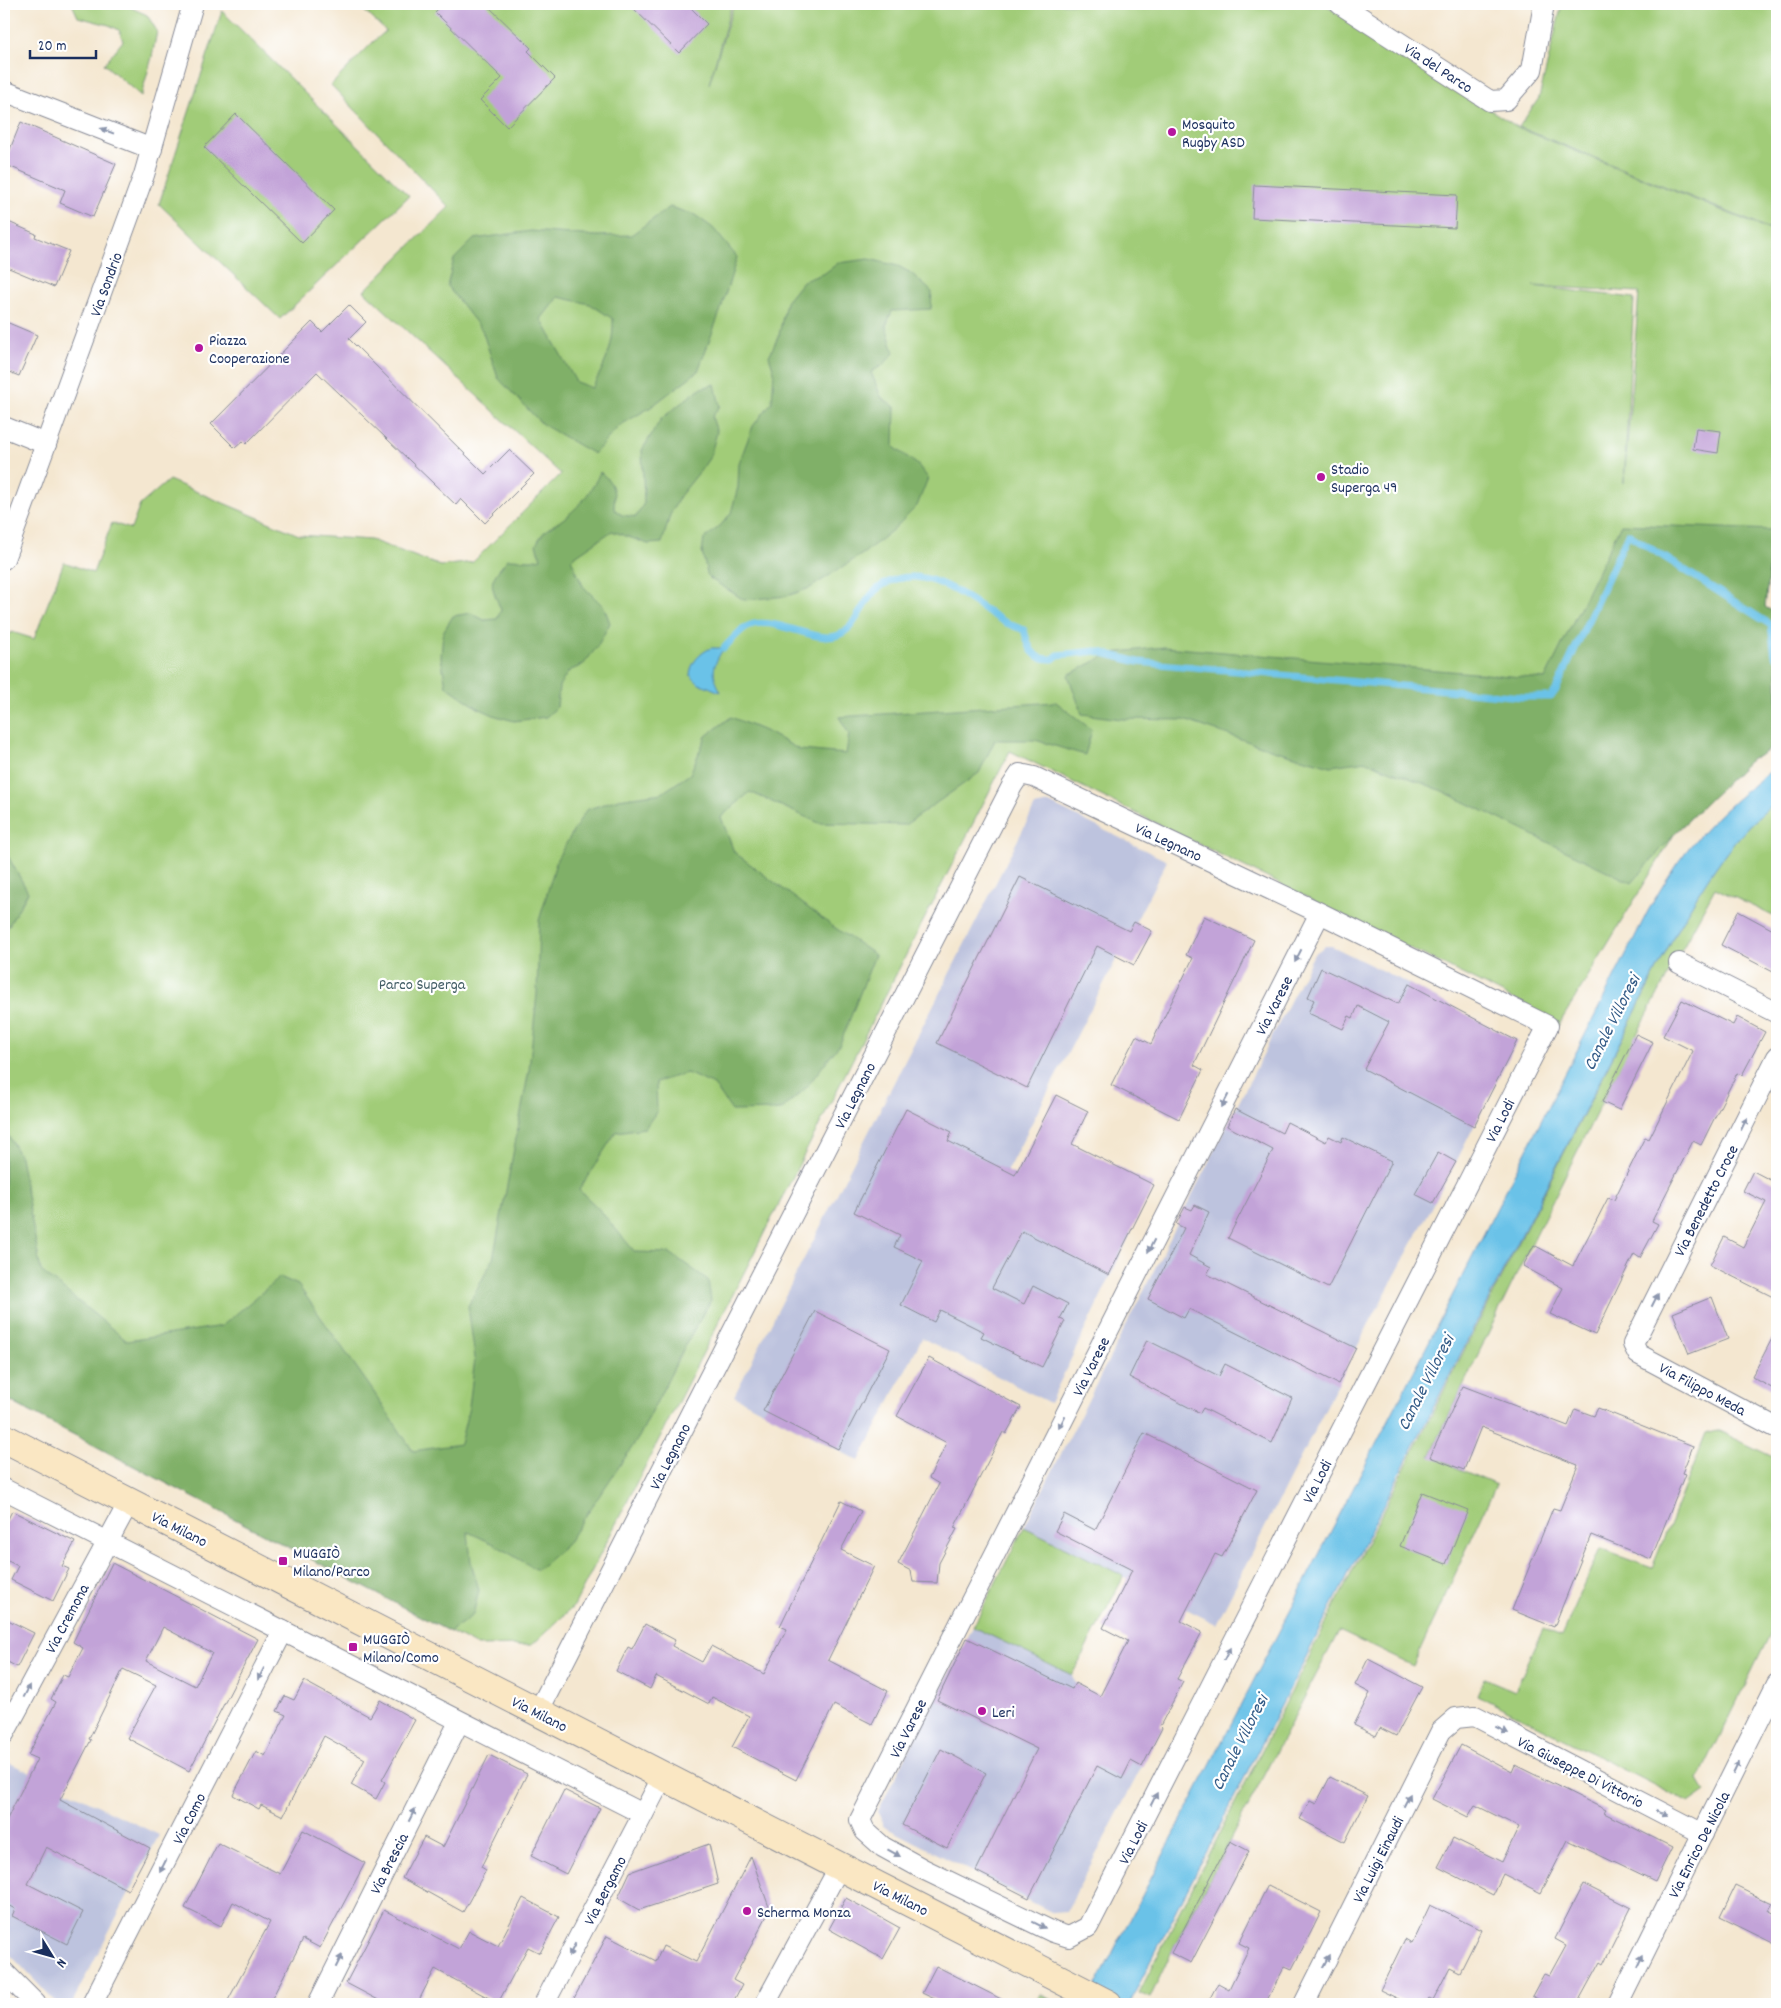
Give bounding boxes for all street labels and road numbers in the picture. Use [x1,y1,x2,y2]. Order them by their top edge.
street label: Via del Parco [1399,38,1477,100]
street label: Via Sondrio [85,250,130,320]
street label: Via Legnano [1131,818,1205,869]
street label: Via Varese [1251,973,1300,1040]
street label: Via Legnano [830,1059,883,1133]
street label: Via Lodi [1481,1095,1522,1147]
street label: Via Benedetto Croce [1669,1141,1745,1261]
street label: Via Varese [1068,1334,1117,1401]
street label: Via Filippo Meda [1654,1358,1750,1423]
street label: Via Legnano [645,1420,698,1494]
street label: Via Lodi [1298,1456,1339,1508]
street label: Via Milano [147,1506,211,1554]
street label: Via Cremona [40,1580,96,1658]
street label: Via Milano [507,1691,571,1739]
street label: Via Varese [885,1696,934,1763]
street label: Via Giuseppe Di Vittorio [1513,1731,1647,1815]
street label: Via Enrico De Nicola [1663,1787,1737,1903]
street label: Via Como [168,1789,213,1849]
street label: Via Luigi Einaudi [1348,1813,1411,1907]
street label: Via Lodi [1114,1817,1155,1869]
street label: Via Brescia [365,1829,416,1899]
street label: Via Bergamo [579,1853,633,1930]
street label: Via Milano [868,1875,932,1923]

